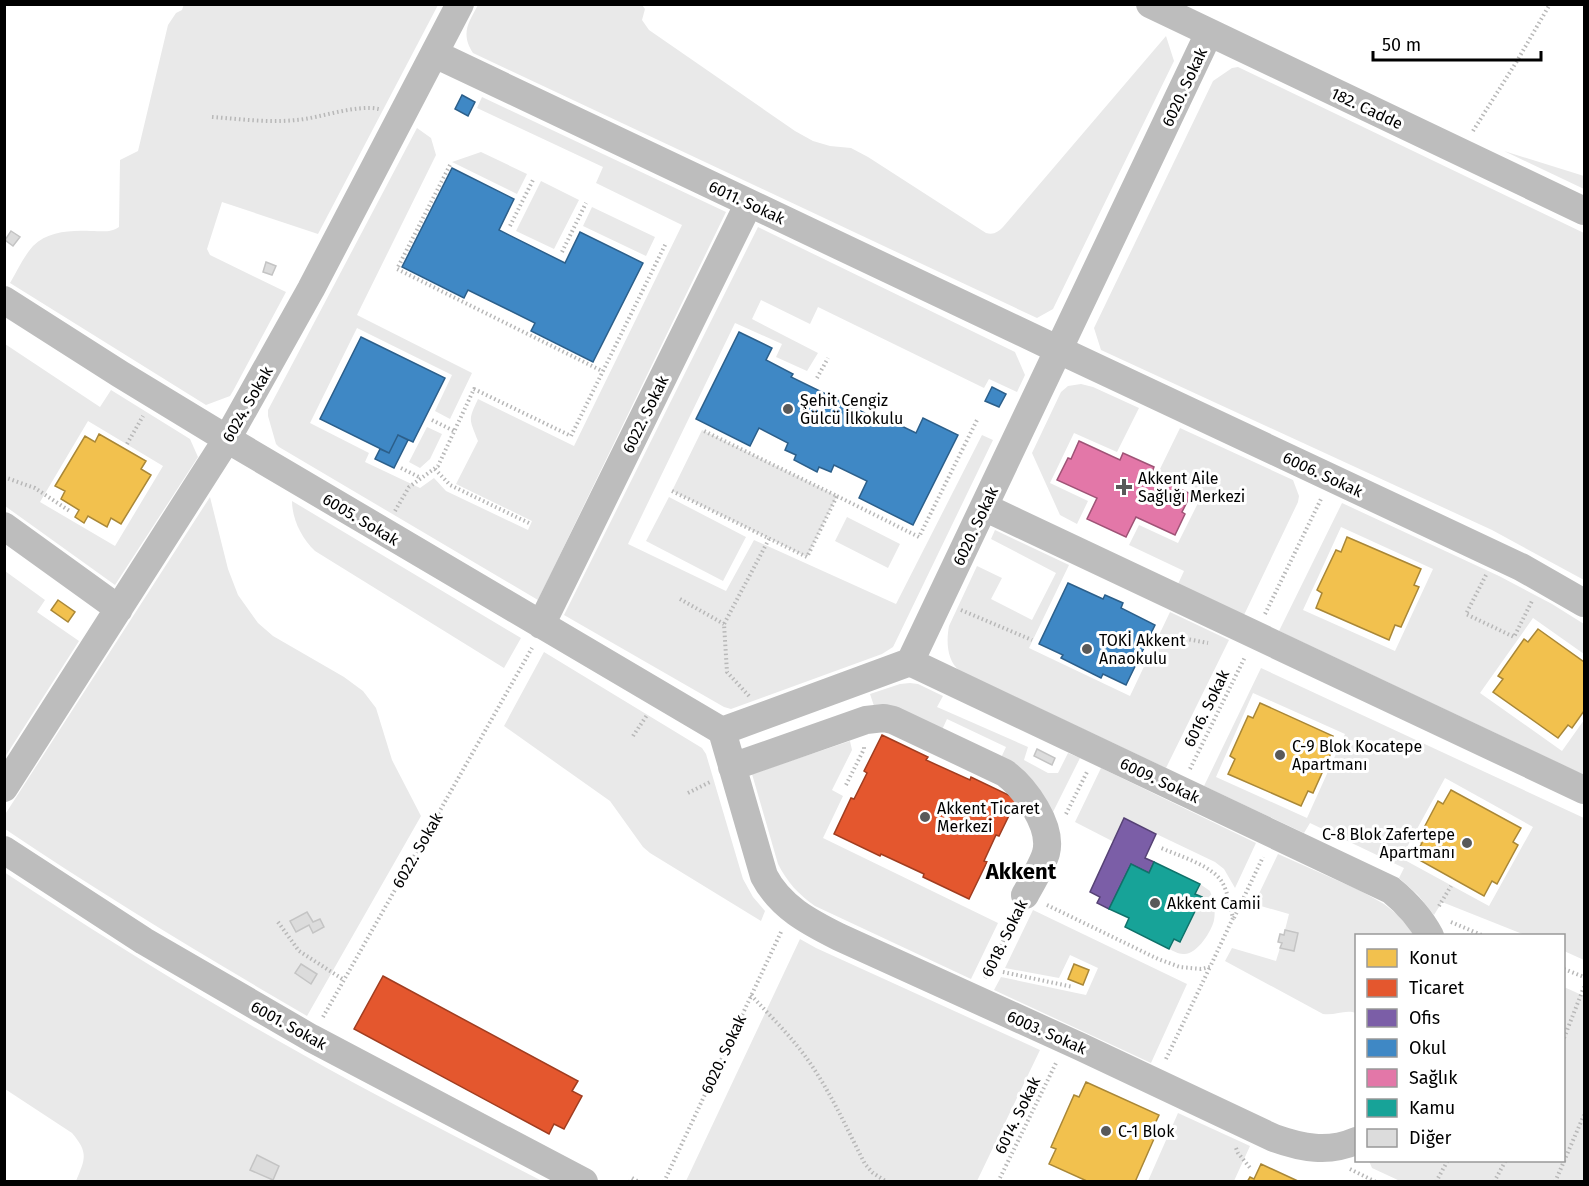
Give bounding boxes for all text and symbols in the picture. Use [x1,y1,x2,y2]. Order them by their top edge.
scale bar [1373,24,1541,62]
text: 50 m [1382,34,1421,56]
street label: 6020. Sokak [1158,44,1211,130]
street label: 182. Cadde [1328,84,1406,133]
street label: 6011. Sokak [706,177,789,229]
street label: 6024. Sokak [218,362,277,445]
street label: 6022. Sokak [618,372,673,456]
place label: Şehit Cengiz Gülcü İlkokulu [800,391,903,428]
marker: Şehit Cengiz Gülcü İlkokulu [781,402,795,416]
street label: 6006. Sokak [1280,448,1366,502]
place label: Akkent Aile Sağlığı Merkezi [1138,469,1245,506]
marker: Akkent Aile Sağlığı Merkezi [1115,478,1133,496]
street label: 6020. Sokak [949,483,1002,569]
street label: 6005. Sokak [319,489,403,550]
place label: TOKİ Akkent Anaokulu [1099,630,1186,668]
marker: TOKİ Akkent Anaokulu [1080,642,1094,656]
street label: 6016. Sokak [1180,666,1234,750]
place label: C-9 Blok Kocatepe Apartmanı [1292,737,1422,774]
marker: C-9 Blok Kocatepe Apartmanı [1273,748,1287,762]
street label: 6009. Sokak [1117,754,1203,807]
place label: Akkent Ticaret Merkezi [937,799,1040,836]
street label: 6022. Sokak [388,808,447,891]
marker: Akkent Ticaret Merkezi [918,810,932,824]
place label: C-8 Blok Zafertepe Apartmanı [1322,825,1455,862]
marker: C-8 Blok Zafertepe Apartmanı [1460,836,1474,850]
district label: Akkent [985,858,1057,885]
place label: Akkent Camii [1167,894,1261,913]
street label: 6018. Sokak [978,896,1032,980]
marker: Akkent Camii [1148,896,1162,910]
legend [1355,934,1565,1162]
text: Konut [1409,947,1458,969]
text: Ticaret [1409,977,1465,999]
street label: 6001. Sokak [247,997,331,1054]
street label: 6003. Sokak [1004,1006,1090,1059]
text: Ofis [1409,1007,1440,1029]
street label: 6020. Sokak [697,1011,750,1097]
text: Okul [1409,1037,1446,1059]
text: Sağlık [1409,1067,1458,1089]
street label: 6014. Sokak [991,1073,1045,1157]
text: Kamu [1409,1097,1455,1119]
place label: C-1 Blok [1118,1122,1175,1141]
marker: C-1 Blok [1099,1124,1113,1138]
text: Diğer [1409,1127,1452,1149]

